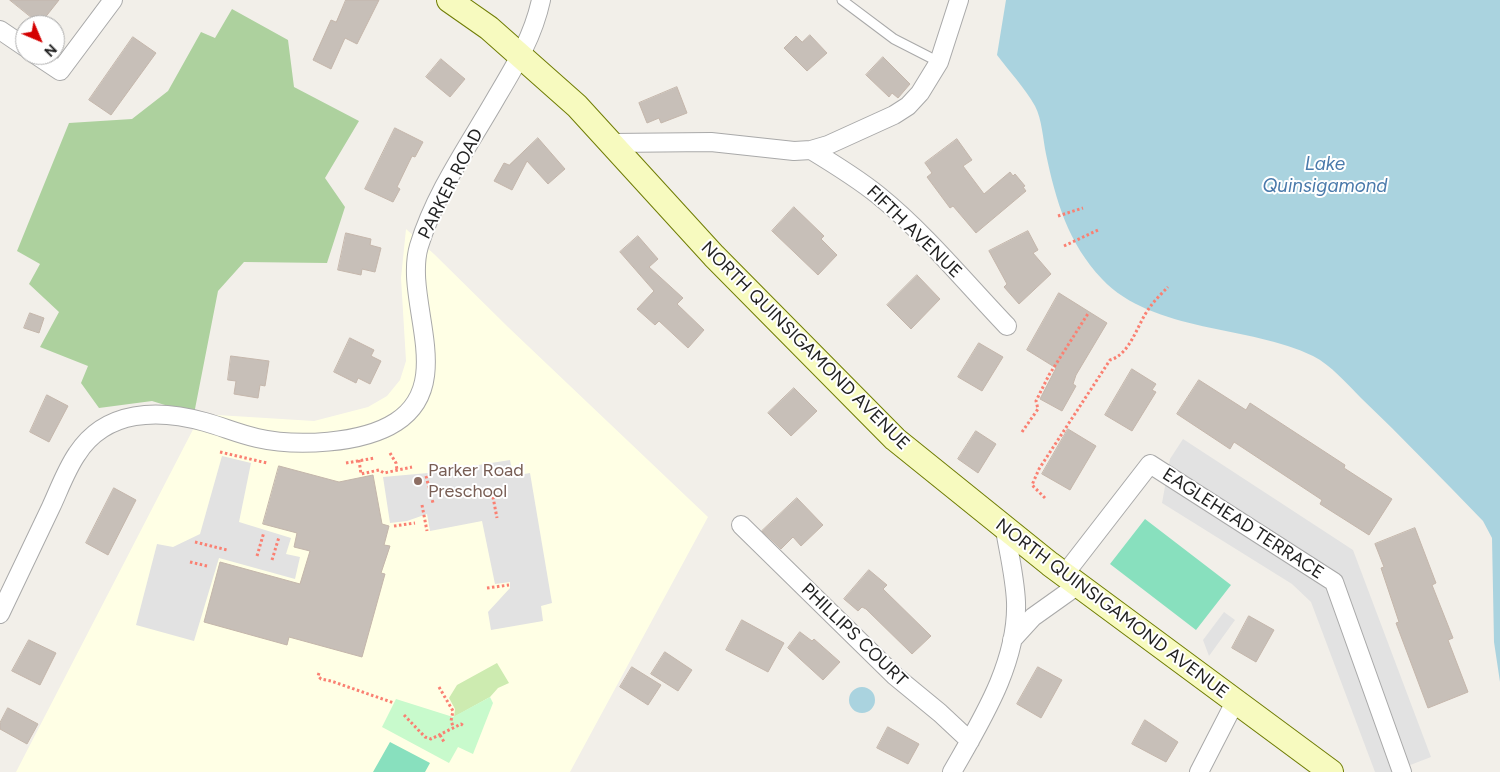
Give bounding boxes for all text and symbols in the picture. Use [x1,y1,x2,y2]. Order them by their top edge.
north arrow [15,15,65,65]
text: N [40,40,60,60]
street label: PARKER ROAD [414,125,488,243]
water label: Lake Quinsigamond [1262,153,1388,197]
street label: FIFTH AVENUE [862,181,966,283]
street label: NORTH QUINSIGAMOND AVENUE [696,237,914,455]
place label: Parker Road Preschool [428,460,524,502]
street label: EAGLEHEAD TERRACE [1158,464,1328,584]
marker: Parker Road Preschool [412,475,424,487]
street label: NORTH QUINSIGAMOND AVENUE [991,514,1233,704]
street label: PHILLIPS COURT [796,579,912,691]

